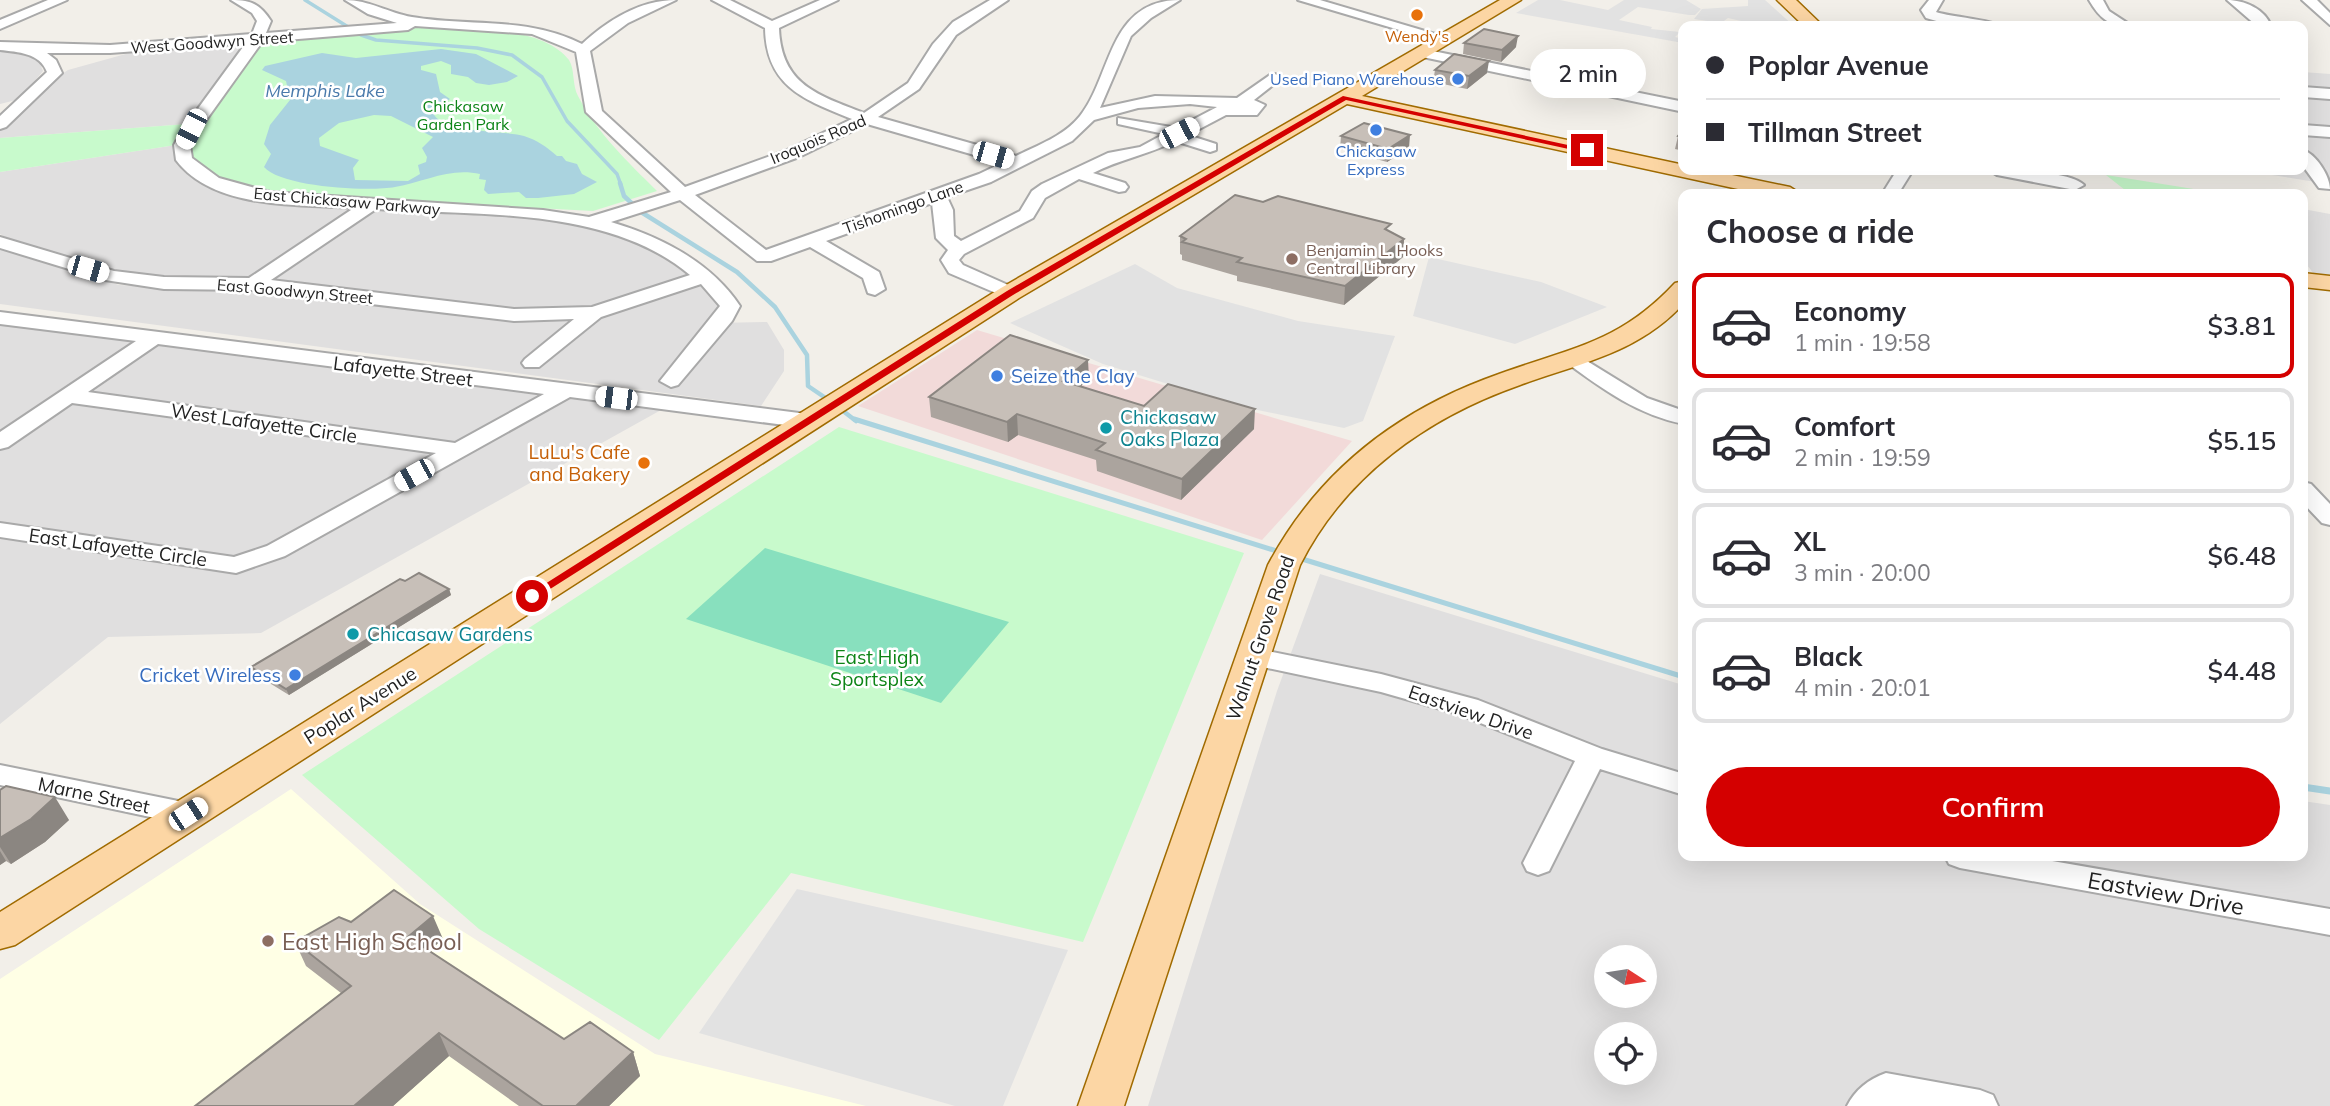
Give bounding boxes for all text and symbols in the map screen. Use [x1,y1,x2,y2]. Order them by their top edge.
marker: Wendy's [1409,7,1425,23]
street label: West Goodwyn Street [130,26,294,58]
place label: Wendy's [1385,26,1449,46]
callout: 2 min [1529,48,1645,97]
text: Poplar Avenue [1748,49,1929,82]
text: 2 min [1558,59,1618,88]
place label: Used Piano Warehouse [1270,69,1444,89]
marker: Used Piano Warehouse [1450,71,1466,87]
water label: Memphis Lake [265,79,385,102]
park label: Chickasaw Garden Park [417,96,510,134]
car [173,106,210,152]
street label: Iroquois Road [767,110,869,168]
car [1156,114,1203,152]
text: Tillman Street [1748,116,1922,149]
marker: Chickasaw Express [1368,122,1384,138]
route end [1571,134,1603,166]
car [970,139,1017,171]
place label: Chickasaw Express [1335,141,1417,179]
street label: Tishomingo Lane [840,176,966,238]
street label: East Chickasaw Parkway [253,183,442,219]
text: Choose a ride [1706,211,1914,251]
place label: Benjamin L. Hooks Central Library [1306,240,1443,278]
marker: Benjamin L. Hooks Central Library [1284,251,1300,267]
car [65,253,112,285]
street label: East Goodwyn Street [216,274,374,308]
icon: car [1710,294,1773,357]
text: Economy [1794,295,1906,328]
text: $3.81 [2207,309,2276,342]
text: 1 min · 19:58 [1794,328,1931,357]
street label: Lafayette Street [332,351,475,392]
place label: Seize the Clay [1011,364,1135,388]
marker: Seize the Clay [989,368,1005,384]
car [594,385,639,411]
street label: West Lafayette Circle [169,398,359,448]
place label: Chickasaw Oaks Plaza [1120,405,1220,451]
icon: car [1710,409,1773,472]
text: Comfort [1794,410,1895,443]
marker: Chickasaw Oaks Plaza [1098,420,1114,436]
text: $5.15 [2207,424,2276,457]
place label: LuLu's Cafe and Bakery [529,440,630,486]
text: 2 min · 19:59 [1794,443,1931,472]
marker: LuLu's Cafe and Bakery [636,455,652,471]
car [391,456,438,494]
street label: East Lafayette Circle [27,523,209,571]
icon: car [1710,524,1773,587]
text: XL [1794,525,1826,558]
text: $6.48 [2207,539,2276,572]
street label: Walnut Grove Road [1221,552,1299,724]
text: 3 min · 20:00 [1794,558,1931,587]
route start [516,580,548,612]
place label: Chicasaw Gardens [367,622,533,646]
marker: Chicasaw Gardens [345,626,361,642]
icon: car [1710,639,1773,702]
text: Black [1794,640,1862,673]
park label: East High Sportsplex [830,645,924,691]
text: $4.48 [2207,654,2276,687]
street label: Poplar Avenue [299,661,421,749]
place label: Cricket Wireless [139,663,281,687]
marker: Cricket Wireless [287,667,303,683]
text: 4 min · 20:01 [1794,673,1931,702]
street label: Eastview Drive [1405,679,1537,745]
button: Confirm [1706,767,2280,847]
street label: Marne Street [36,771,152,819]
car [165,794,212,834]
street label: Eastview Drive [2086,865,2246,921]
place label: East High School [282,927,462,956]
marker: East High School [260,933,276,949]
north arrow [1594,945,1657,1008]
map controls [1594,945,1657,1085]
button: locate [1594,1022,1657,1085]

